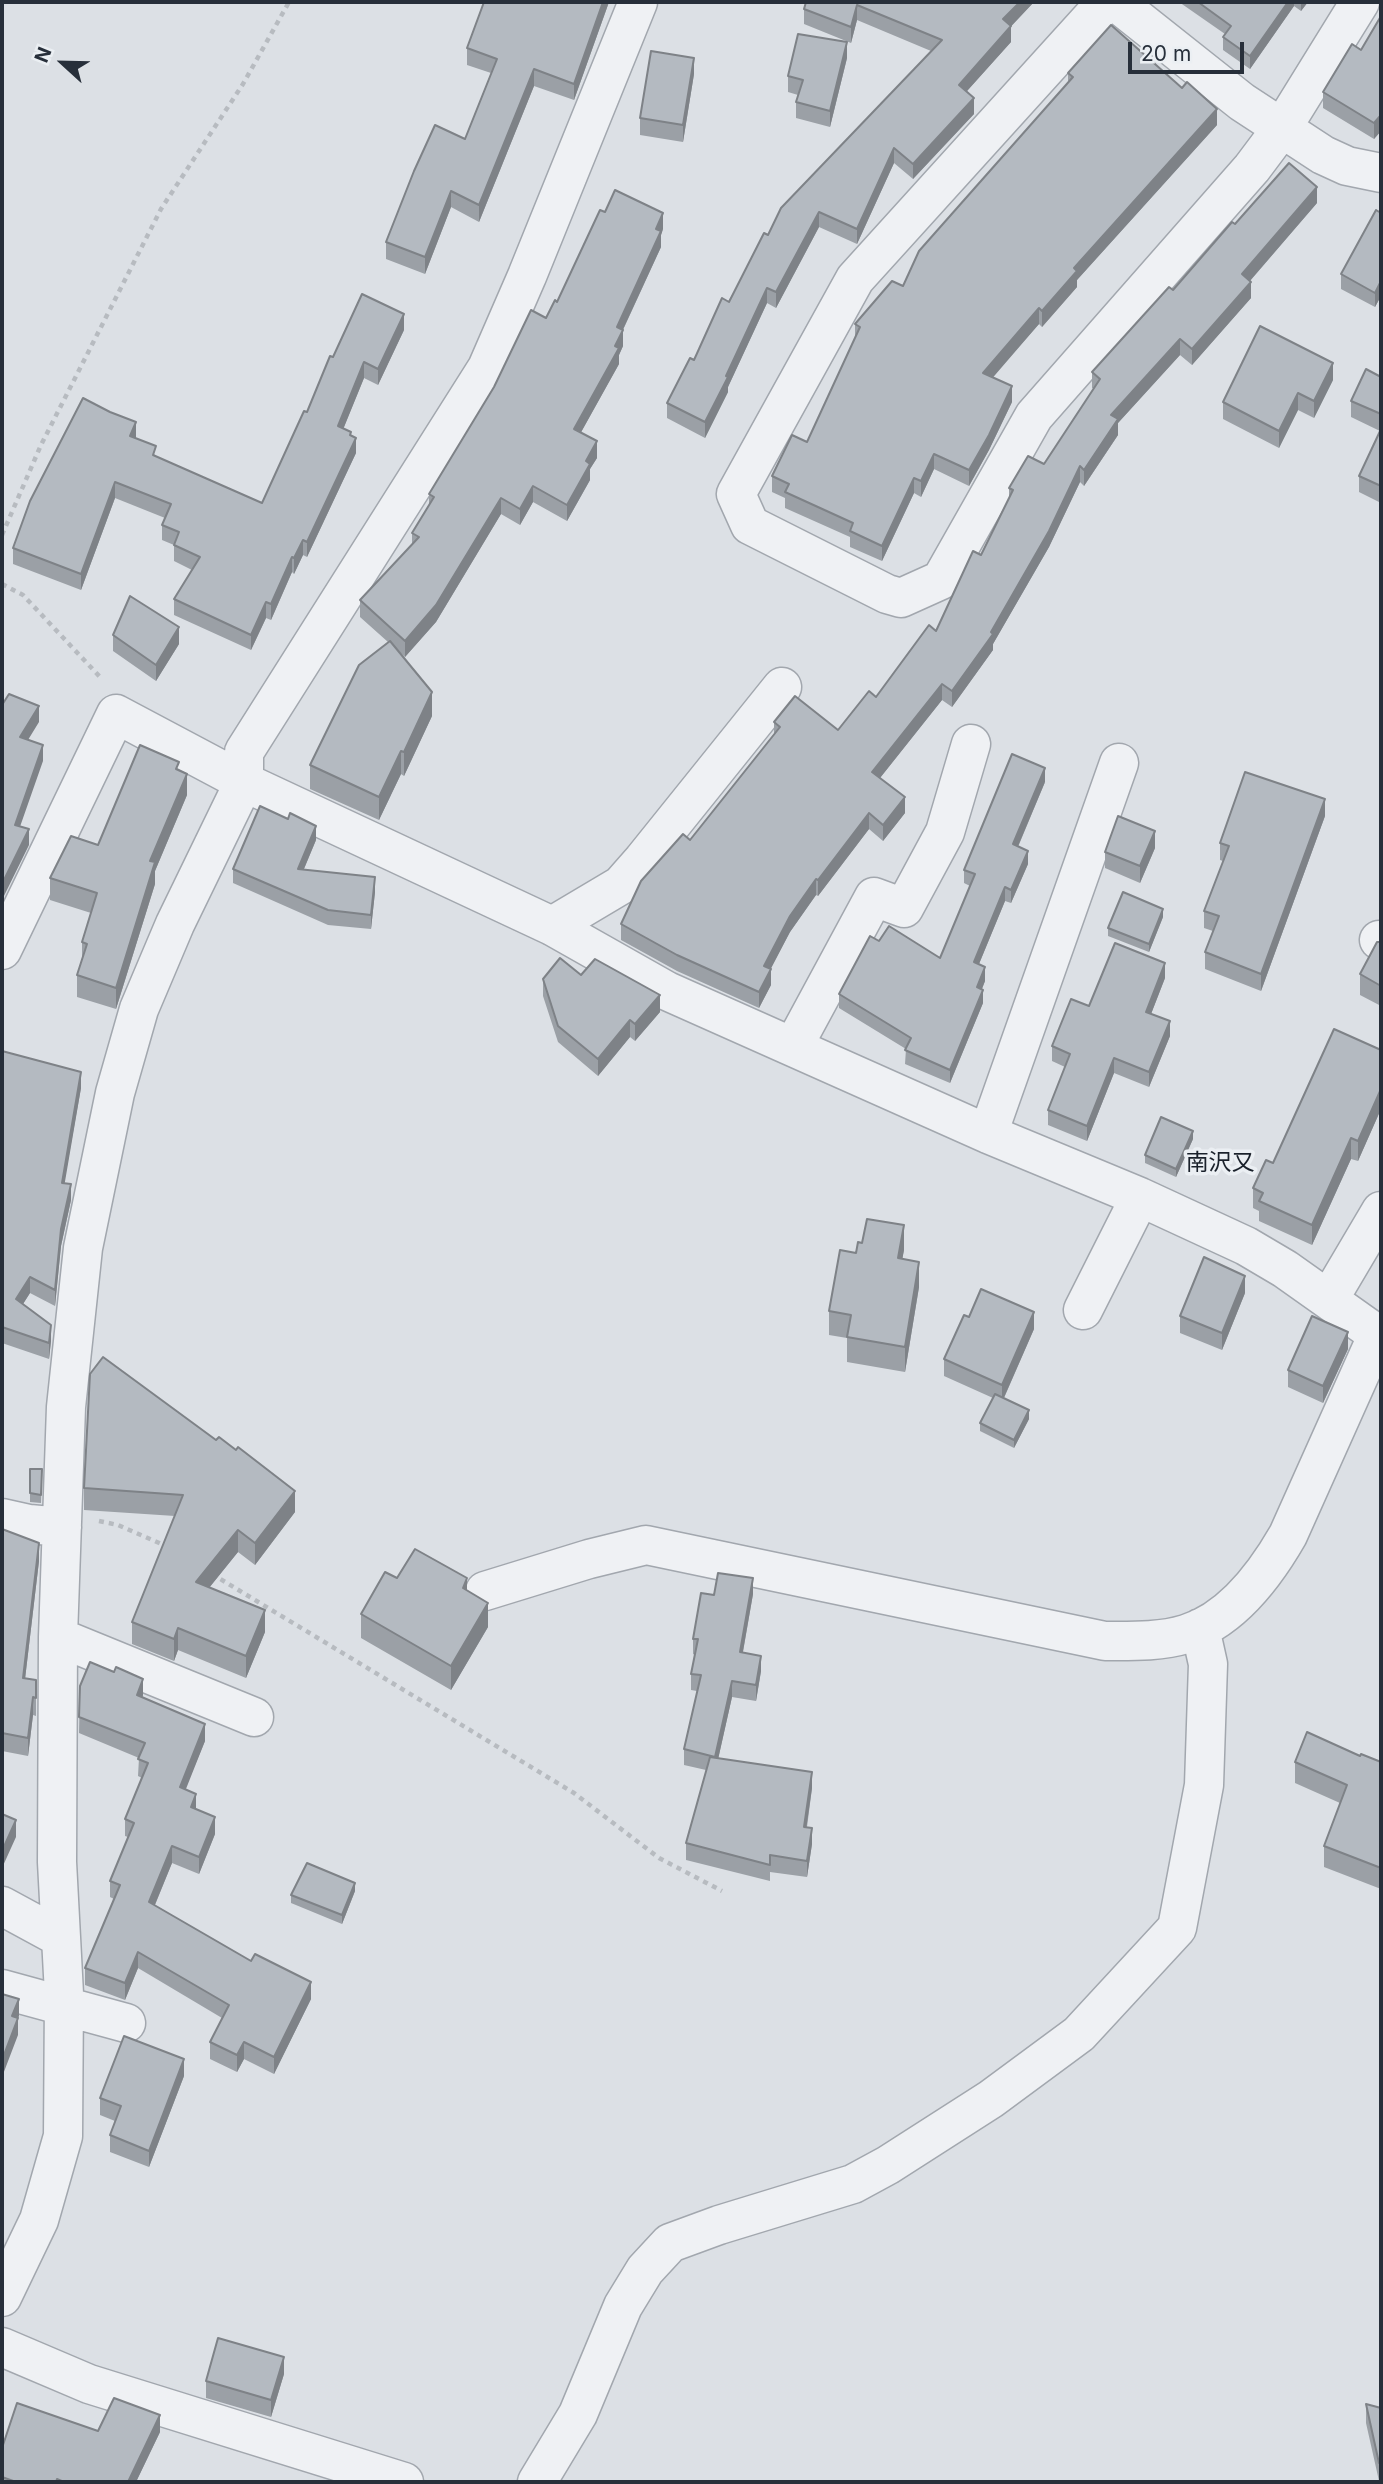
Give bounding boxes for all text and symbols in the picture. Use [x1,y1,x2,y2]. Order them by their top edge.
north arrow [28,28,98,98]
scale bar [1131,28,1246,72]
text: 20 m [1141,41,1191,66]
text: N [30,44,56,66]
district label: 南沢又 [1186,1149,1254,1177]

